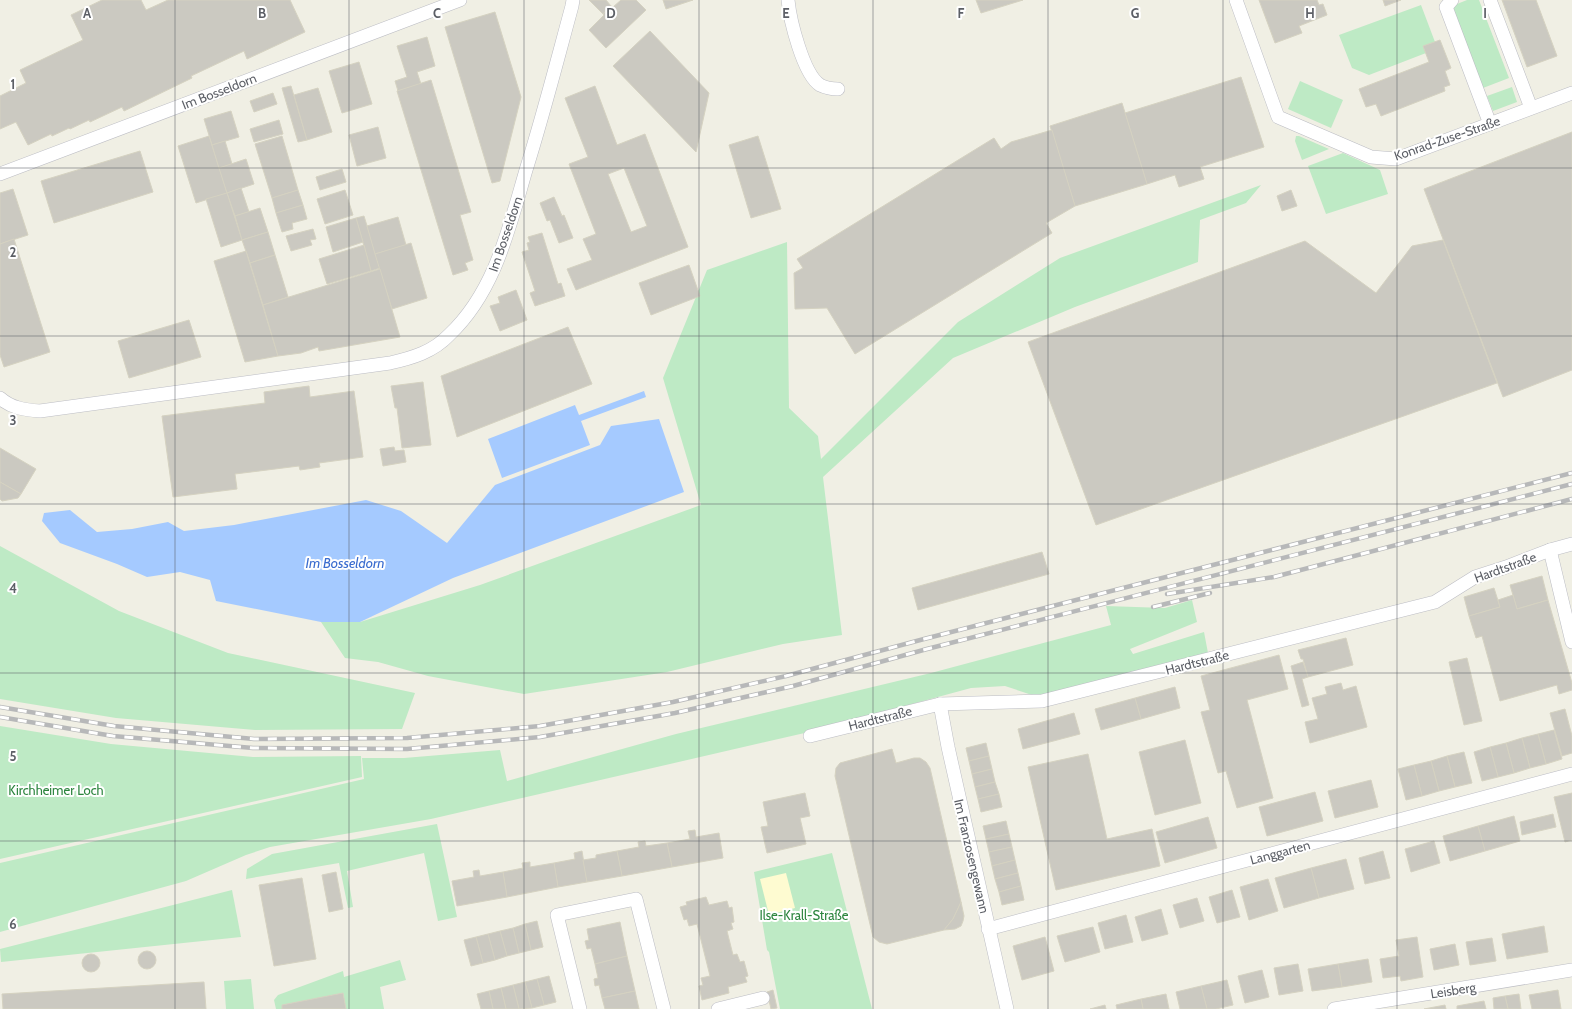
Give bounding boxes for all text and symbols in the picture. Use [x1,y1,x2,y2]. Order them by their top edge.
text: A [83,5,92,21]
text: B [258,5,266,21]
text: C [433,5,441,21]
text: D [606,5,616,21]
text: E [782,5,790,21]
text: F [958,5,965,21]
text: G [1131,5,1140,21]
text: H [1305,5,1315,21]
text: I [1483,5,1487,21]
street label: Im Bosseldorn [179,69,259,113]
text: 1 [11,76,15,92]
street label: Konrad-Zuse-Straße [1392,112,1502,164]
street label: Im Bosseldorn [485,194,525,274]
text: 2 [10,244,17,260]
text: 3 [9,412,17,428]
street label: Hardtstraße [1472,548,1539,586]
water label: Im Bosseldorn [305,554,385,572]
text: 4 [9,580,17,596]
street label: Hardtstraße [1164,646,1231,678]
street label: Hardtstraße [847,702,914,734]
text: 5 [10,748,17,764]
park label: Kirchheimer Loch [8,782,104,798]
street label: Im Franzosengewann [951,797,993,915]
street label: Langgarten [1248,836,1312,868]
park label: Ilse-Krall-Straße [759,907,849,923]
text: 6 [9,916,17,932]
street label: Leisberg [1429,978,1477,1001]

